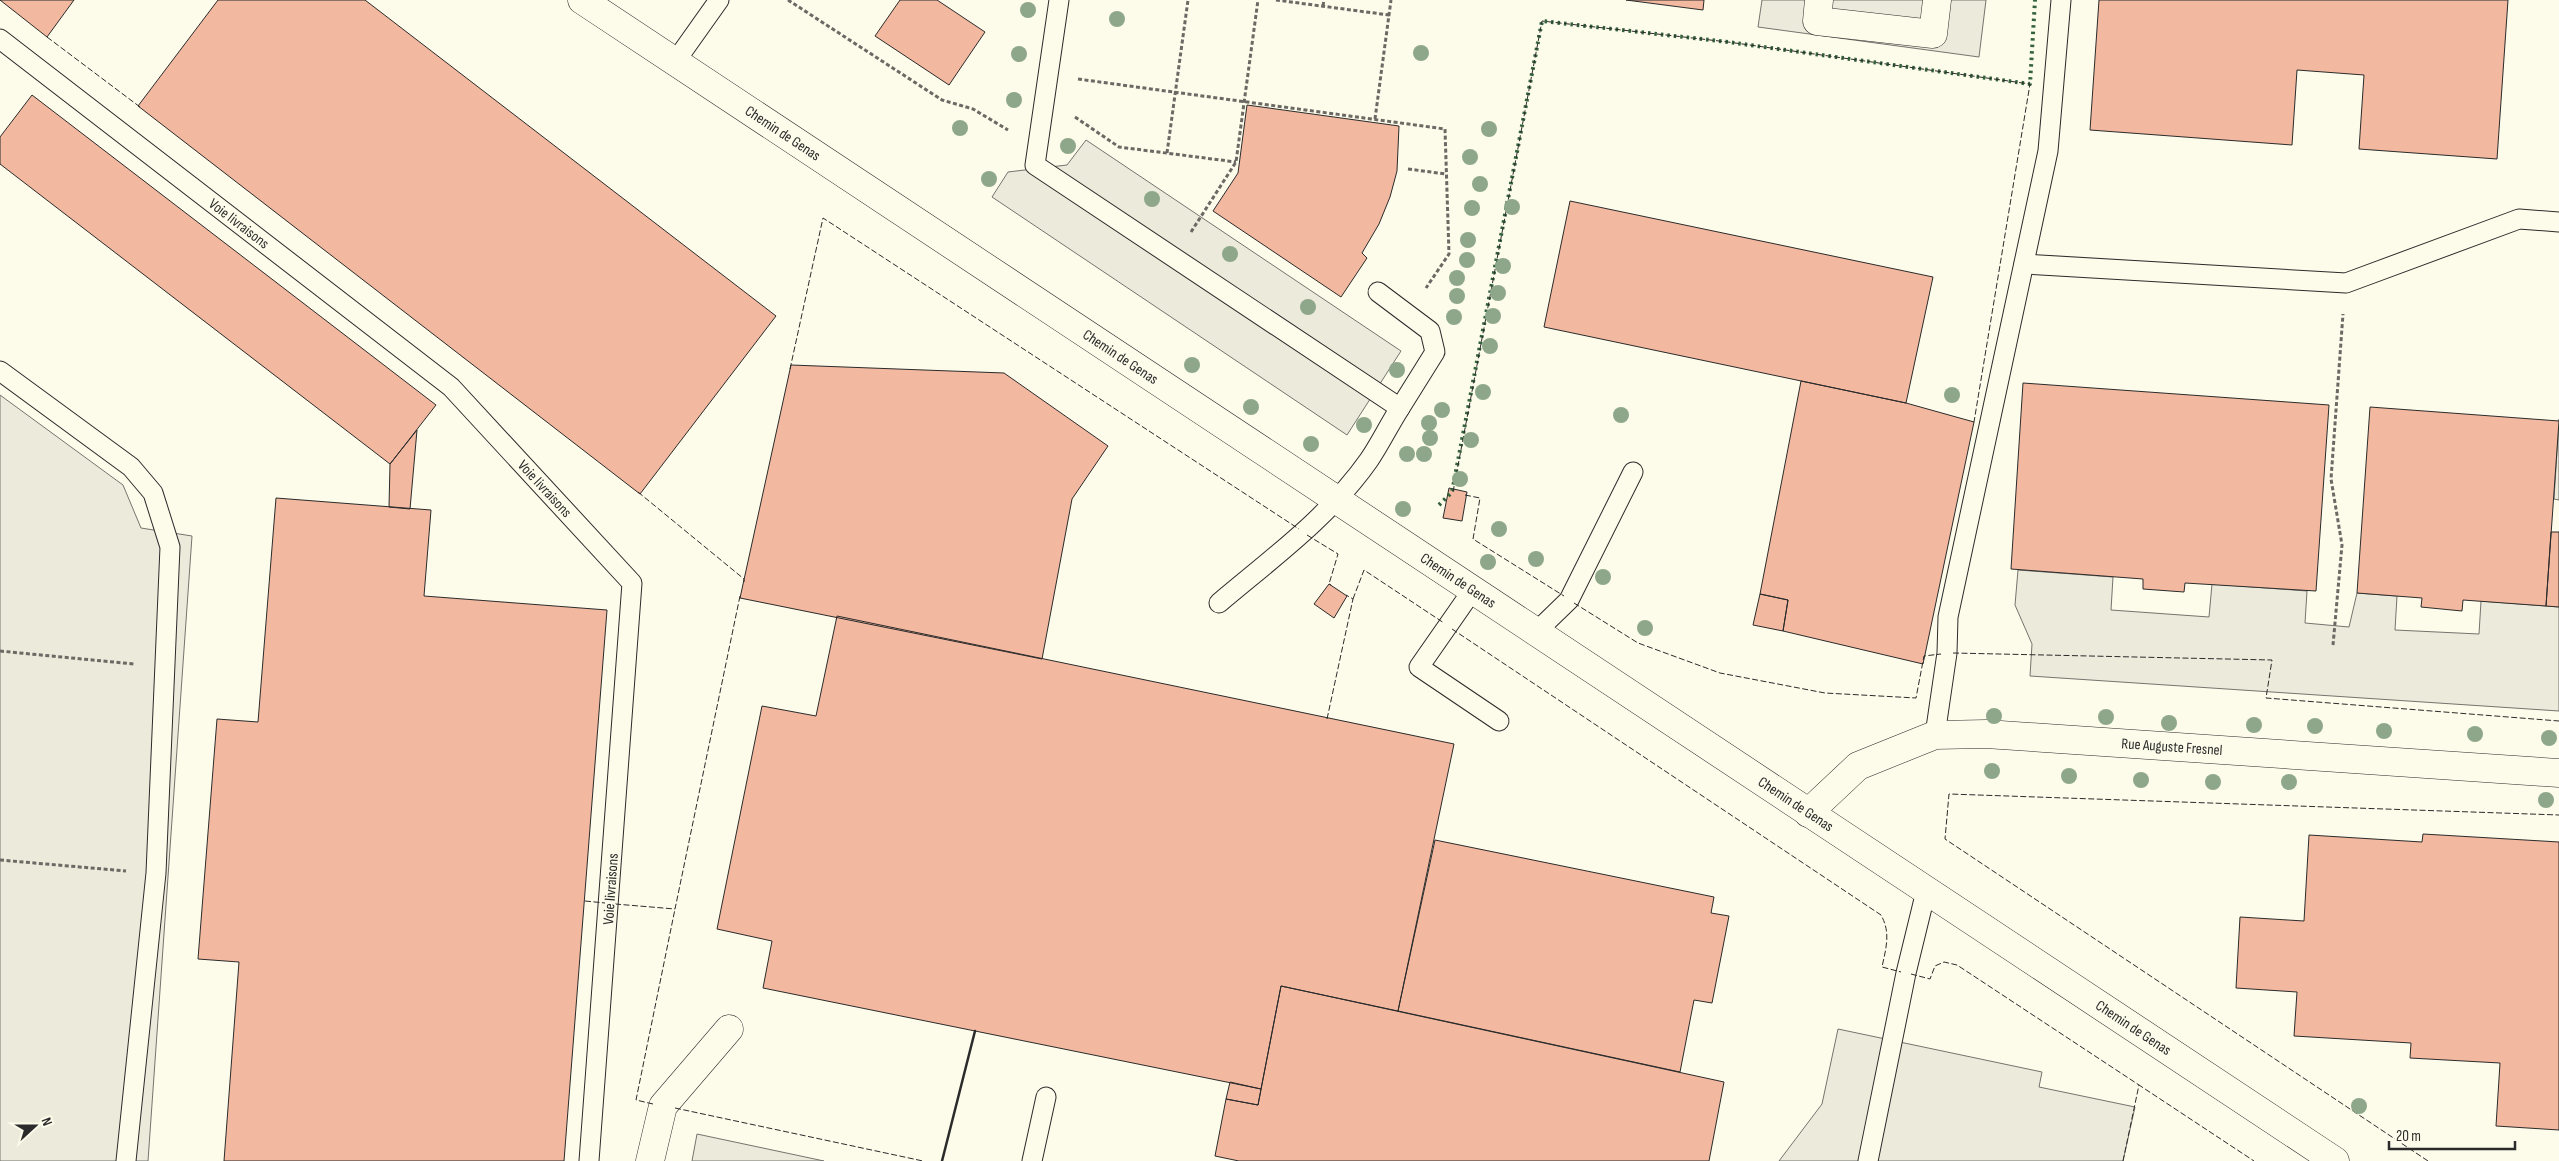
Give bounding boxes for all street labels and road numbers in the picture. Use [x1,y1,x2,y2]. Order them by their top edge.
street label: Chemin de Genas [741,101,824,165]
street label: Voie livraisons [205,194,273,253]
street label: Chemin de Genas [1079,325,1162,389]
street label: Voie livraisons [514,456,576,521]
street label: Chemin de Genas [1417,548,1500,612]
street label: Rue Auguste Fresnel [2121,734,2223,760]
street label: Chemin de Genas [1754,772,1837,836]
street label: Voie livraisons [599,853,623,925]
street label: Chemin de Genas [2092,996,2175,1059]

